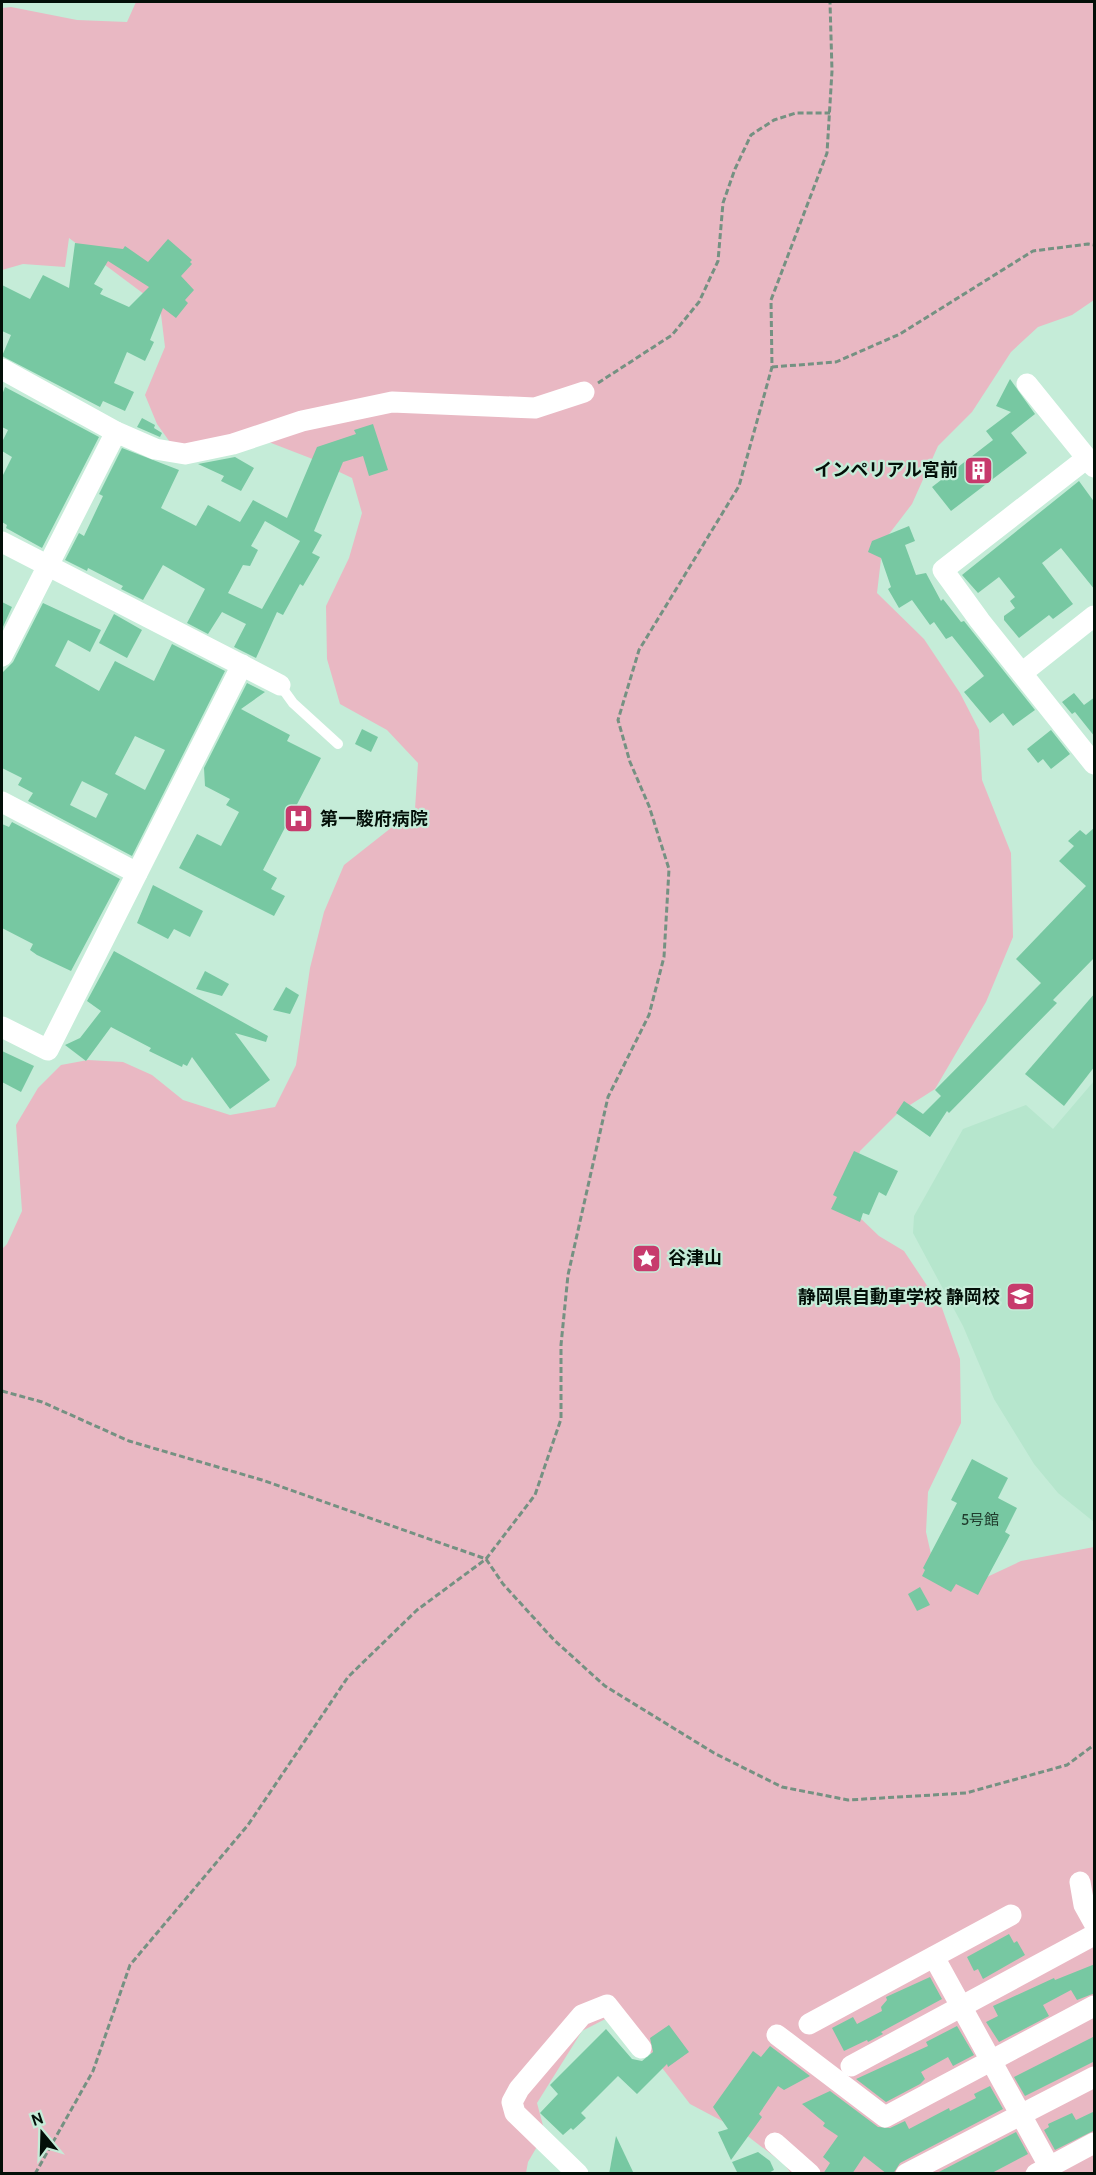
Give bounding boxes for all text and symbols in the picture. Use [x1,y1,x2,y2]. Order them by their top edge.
building icon: インペリアル宮前 [963,454,995,486]
place label: インペリアル宮前 [814,459,958,481]
hospital icon: 第一駿府病院 [283,803,315,835]
place label: 第一駿府病院 [320,808,428,830]
place icon: 谷津山 [631,1242,663,1274]
place label: 谷津山 [668,1247,722,1269]
school or university icon: 静岡県自動車学校 静岡校 [1005,1281,1037,1313]
place label: 静岡県自動車学校 静岡校 [798,1286,1000,1308]
house number: 5号館 [961,1511,999,1529]
north arrow [12,2103,72,2163]
text: N [29,2108,46,2130]

